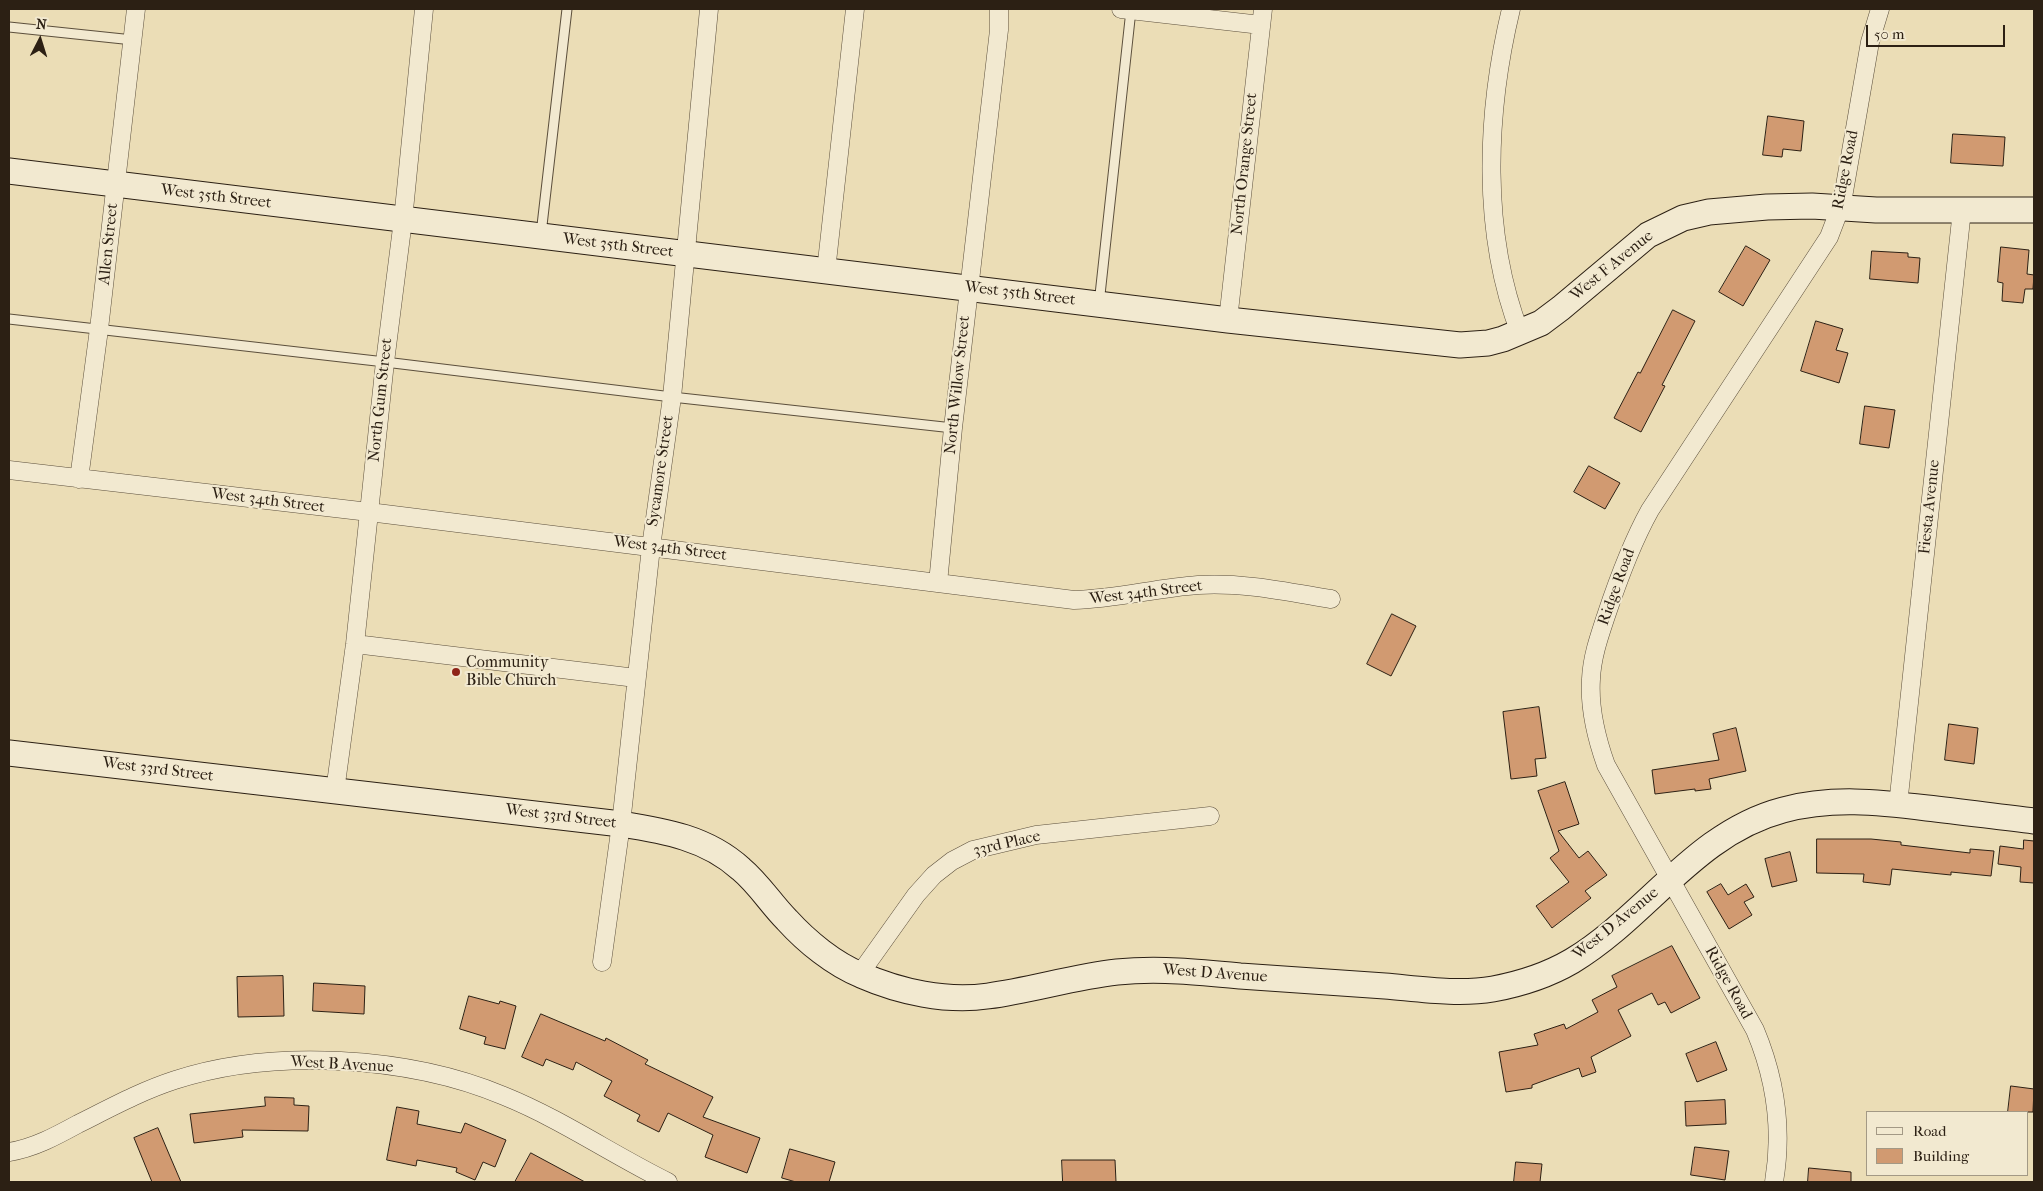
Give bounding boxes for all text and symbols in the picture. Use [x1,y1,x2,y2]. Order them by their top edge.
north arrow [15,15,65,65]
scale bar [1868,15,2007,47]
text: N [35,16,47,33]
text: 50 m [1874,25,1904,43]
street label: North Orange Street [1228,92,1262,236]
street label: Ridge Road [1829,129,1863,211]
street label: West 35th Street [160,181,272,213]
street label: Allen Street [95,202,123,286]
street label: West F Avenue [1567,227,1657,305]
street label: West 35th Street [562,230,674,262]
street label: West 35th Street [964,278,1076,310]
street label: North Willow Street [941,315,975,455]
street label: North Gum Street [365,337,397,463]
street label: Sycamore Street [644,414,678,528]
street label: Fiesta Avenue [1915,459,1945,555]
street label: West 34th Street [210,485,326,517]
street label: West 34th Street [612,533,728,565]
street label: Ridge Road [1594,546,1640,628]
street label: West 34th Street [1088,577,1204,609]
place label: Community Bible Church [466,653,556,691]
marker: Community Bible Church [450,666,462,678]
street label: West 33rd Street [101,754,215,786]
street label: West 33rd Street [504,801,618,833]
street label: 33rd Place [972,827,1042,861]
street label: West D Avenue [1569,884,1663,964]
street label: Ridge Road [1700,943,1756,1023]
street label: West D Avenue [1162,961,1268,987]
street label: West B Avenue [290,1053,394,1077]
legend [1866,1111,2028,1176]
text: Road [1913,1122,1946,1140]
text: Building [1913,1147,1969,1165]

